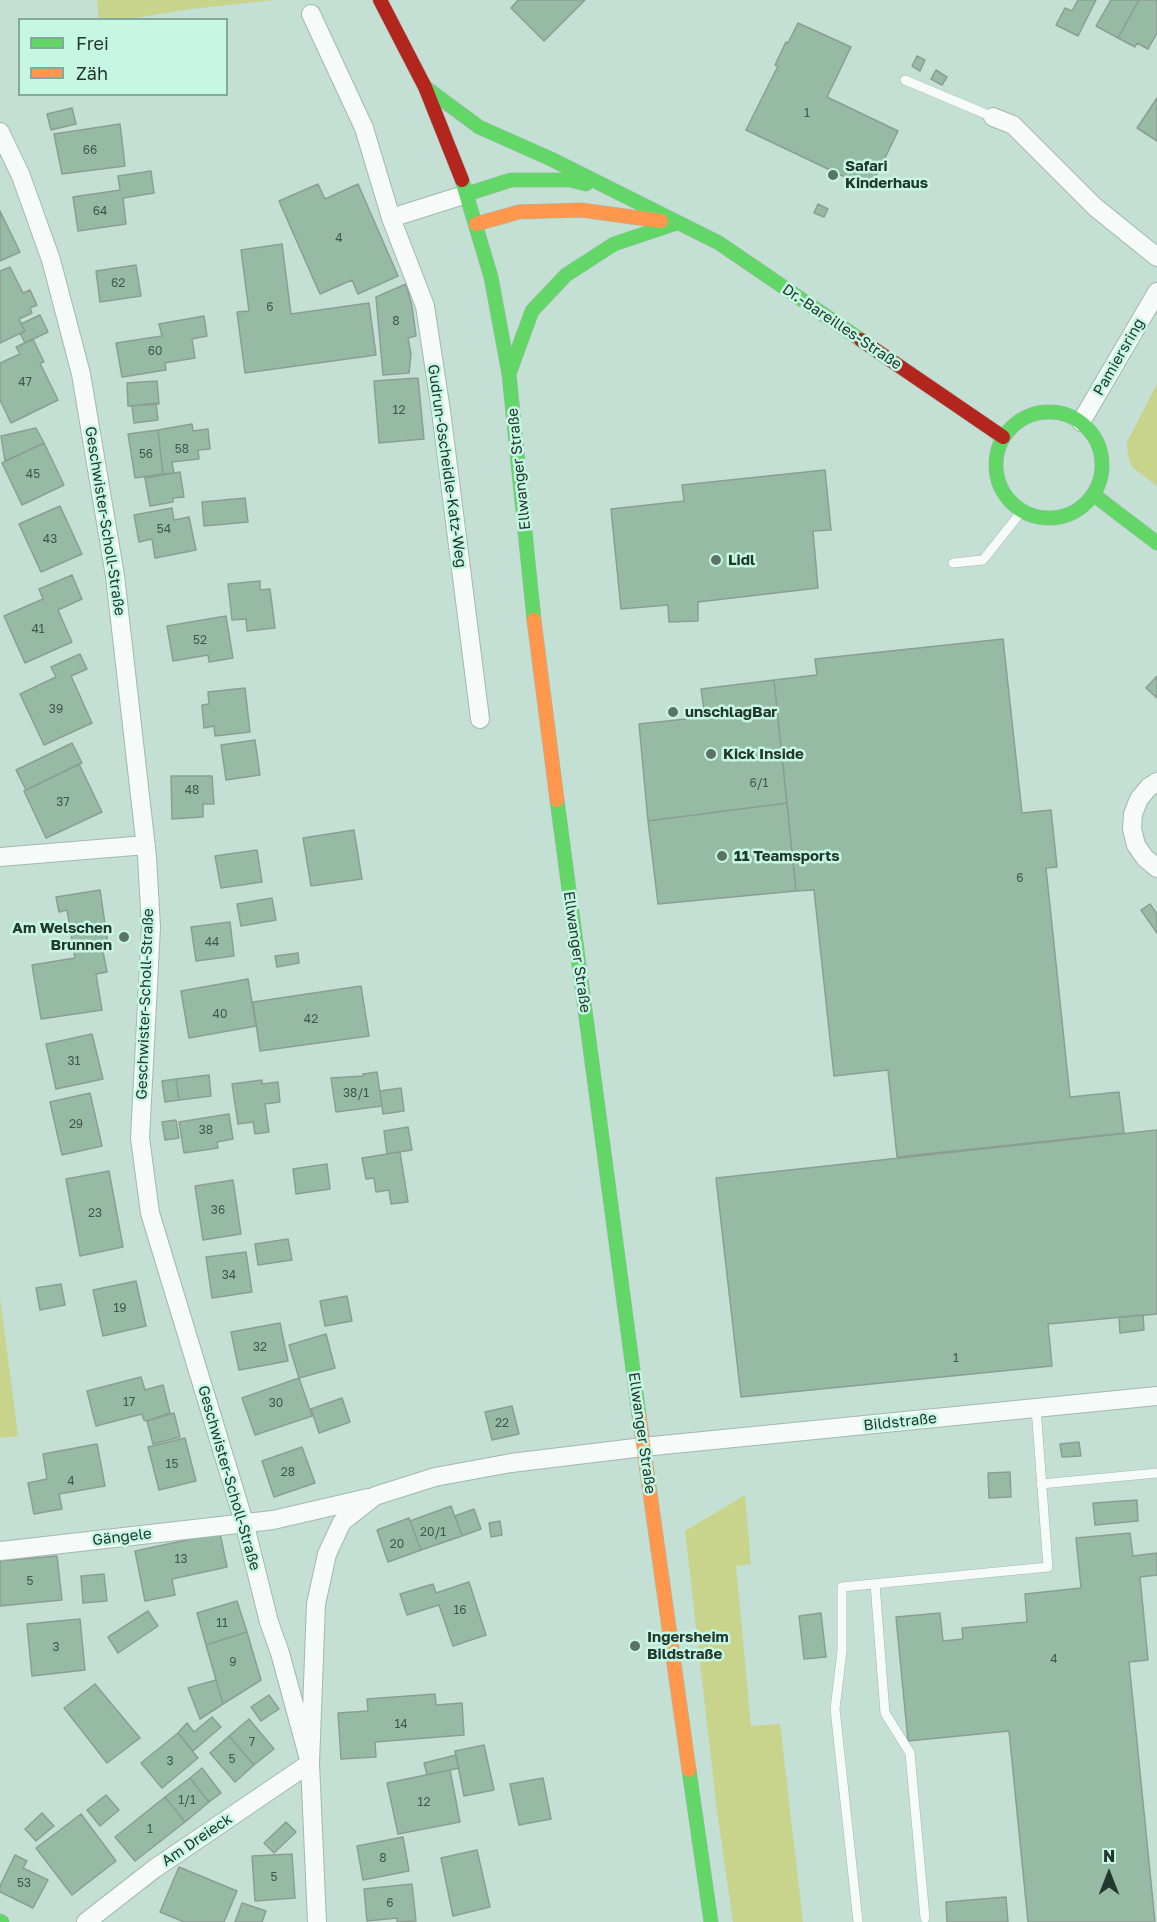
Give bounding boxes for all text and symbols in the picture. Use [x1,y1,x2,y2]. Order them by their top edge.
legend [18,18,228,96]
text: Frei [76,32,109,54]
text: Zäh [76,62,108,84]
house number: 1 [804,106,810,120]
house number: 66 [83,143,97,157]
place label: Safari Kinderhaus [845,157,928,192]
marker: Safari Kinderhaus [826,168,840,182]
house number: 64 [93,204,107,218]
house number: 4 [335,231,343,245]
house number: 62 [111,276,125,290]
street label: Dr.-Bareilles-Straße [779,280,905,374]
house number: 6 [266,300,274,314]
house number: 8 [392,314,400,328]
street label: Pamiersring [1090,315,1148,399]
house number: 60 [148,344,162,358]
street label: Gudrun-Gscheidle-Katz-Weg [424,363,470,569]
house number: 47 [18,375,32,389]
house number: 12 [393,403,405,417]
street label: Ellwanger Straße [504,407,534,531]
street label: Geschwister-Scholl-Straße [81,425,129,617]
house number: 58 [175,442,189,456]
house number: 56 [139,447,153,461]
house number: 45 [26,467,40,481]
house number: 54 [157,522,171,536]
house number: 43 [43,532,57,546]
place label: Lidl [728,551,755,569]
marker: Lidl [709,553,723,567]
house number: 41 [31,622,45,636]
house number: 52 [193,633,207,647]
house number: 39 [49,702,63,716]
place label: unschlagBar [685,703,777,721]
marker: unschlagBar [666,705,680,719]
place label: Kick Inside [723,745,804,763]
marker: Kick Inside [704,747,718,761]
house number: 6/1 [750,776,768,790]
house number: 48 [185,783,199,797]
house number: 37 [56,795,70,809]
place label: 11 Teamsports [734,847,840,865]
marker: 11 Teamsports [715,849,729,863]
house number: 6 [1016,871,1024,885]
street label: Ellwanger Straße [560,890,594,1014]
street label: Geschwister-Scholl-Straße [133,908,157,1100]
place label: Am Welschen Brunnen [12,919,112,954]
marker: Am Welschen Brunnen [117,930,131,944]
house number: 44 [205,935,219,949]
house number: 40 [213,1007,227,1021]
house number: 42 [304,1012,318,1026]
house number: 31 [68,1054,80,1068]
house number: 38/1 [343,1086,369,1100]
house number: 29 [69,1117,83,1131]
house number: 38 [199,1123,213,1137]
house number: 36 [211,1203,225,1217]
house number: 23 [88,1206,102,1220]
house number: 34 [222,1268,236,1282]
house number: 19 [113,1301,127,1315]
house number: 32 [253,1340,267,1354]
house number: 1 [953,1351,959,1365]
street label: Ellwanger Straße [625,1371,659,1495]
street label: Geschwister-Scholl-Straße [194,1383,264,1573]
house number: 17 [123,1395,135,1409]
house number: 30 [269,1396,283,1410]
street label: Bildstraße [863,1409,937,1435]
house number: 22 [495,1416,509,1430]
house number: 15 [166,1457,178,1471]
house number: 28 [281,1465,295,1479]
house number: 4 [67,1474,75,1488]
street label: Gängele [91,1524,153,1550]
house number: 20/1 [420,1525,446,1539]
house number: 20 [390,1537,404,1551]
house number: 13 [175,1552,187,1566]
house number: 5 [27,1574,33,1588]
house number: 16 [453,1603,467,1617]
house number: 11 [216,1616,228,1630]
place label: Ingersheim Bildstraße [647,1628,729,1663]
marker: Ingersheim Bildstraße [628,1639,642,1653]
house number: 3 [52,1640,60,1654]
house number: 4 [1050,1652,1058,1666]
house number: 9 [229,1655,237,1669]
house number: 14 [394,1717,408,1731]
house number: 7 [249,1735,255,1749]
house number: 5 [229,1752,235,1766]
house number: 3 [166,1754,174,1768]
house number: 1/1 [178,1793,196,1807]
house number: 12 [418,1795,430,1809]
street label: Am Dreieck [158,1810,236,1870]
house number: 1 [147,1822,153,1836]
north arrow [1079,1844,1139,1904]
text: N [1103,1846,1115,1866]
house number: 8 [379,1851,387,1865]
house number: 5 [271,1870,277,1884]
house number: 53 [17,1876,31,1890]
house number: 6 [386,1896,394,1910]

